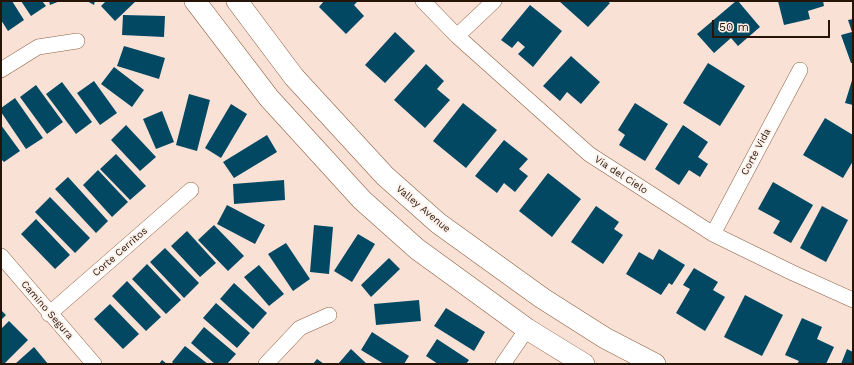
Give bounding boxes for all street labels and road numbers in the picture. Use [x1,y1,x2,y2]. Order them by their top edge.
street label: Corte Vida [739,127,773,177]
street label: Via del Cielo [592,153,650,197]
street label: Valley Avenue [393,183,453,235]
street label: Corte Cerritos [90,225,150,279]
street label: Camino Segura [18,278,76,342]

